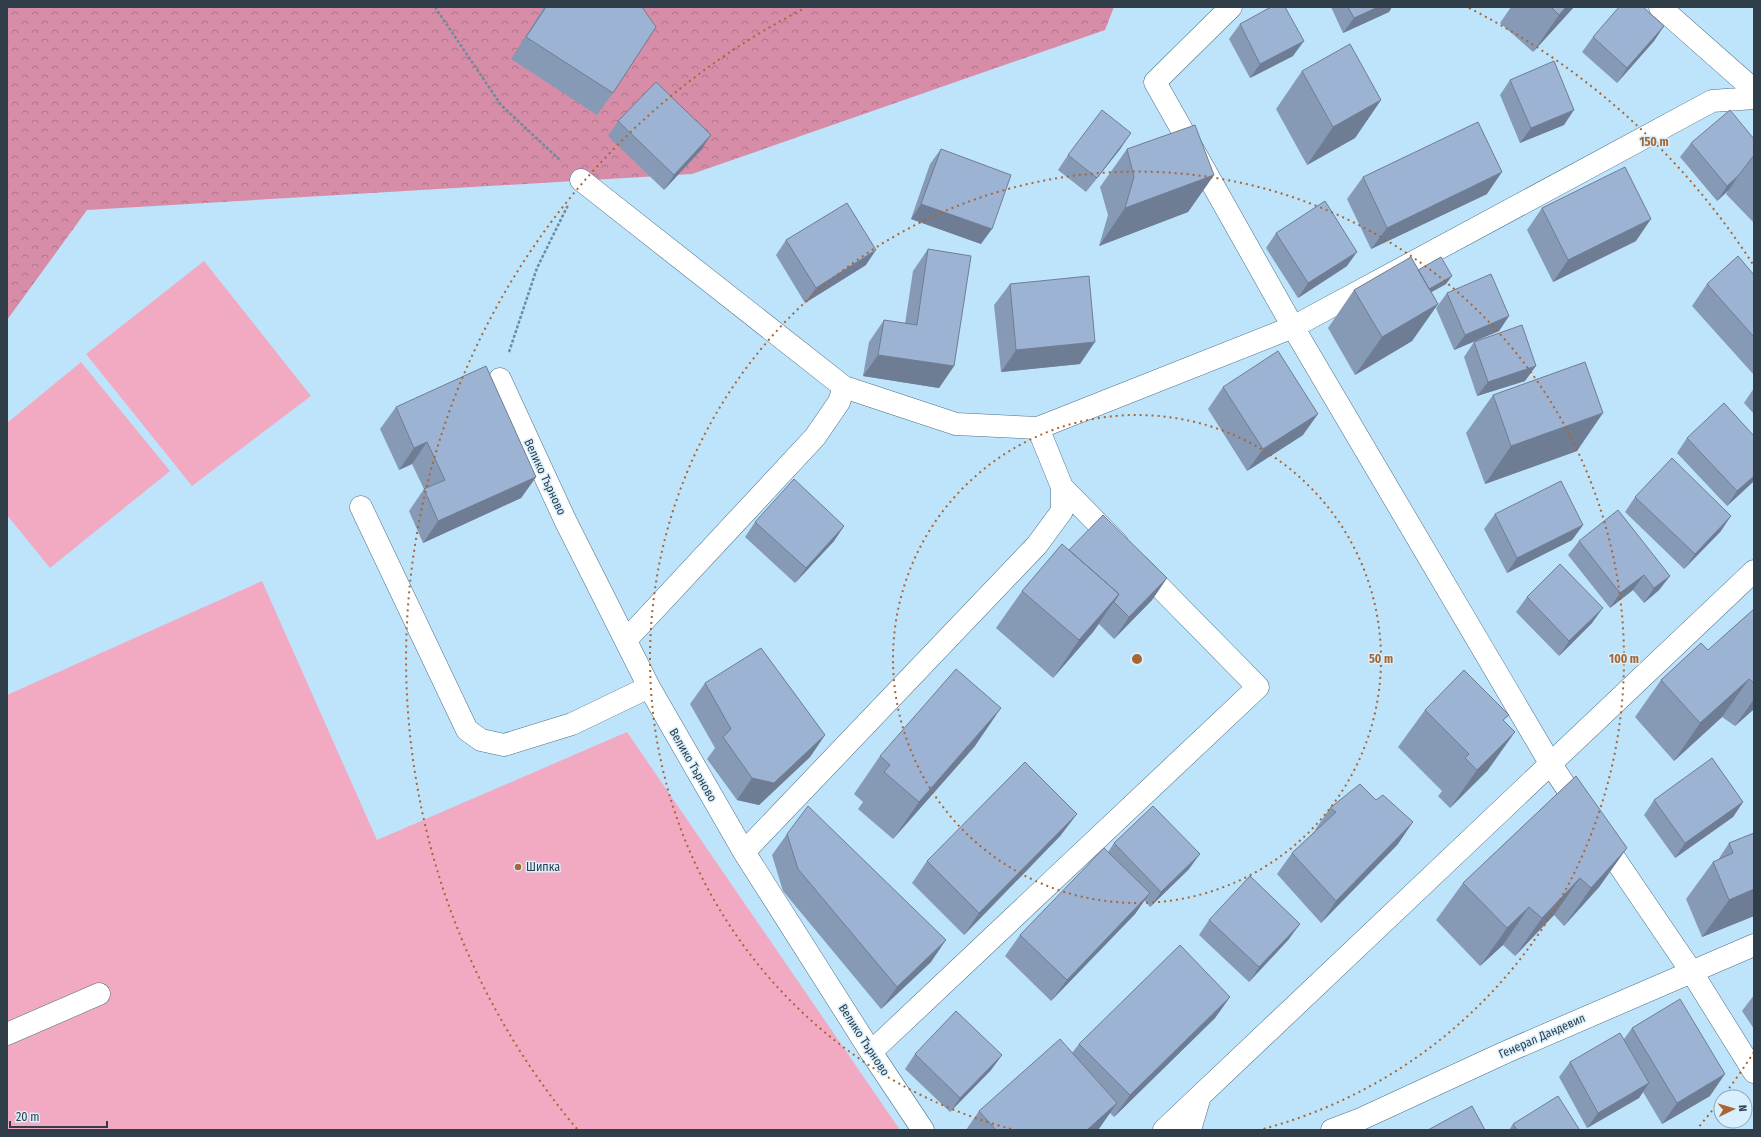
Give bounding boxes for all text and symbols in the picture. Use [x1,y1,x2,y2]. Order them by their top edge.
text: 150 m [1639,135,1669,149]
street label: Велико Търново [521,437,569,517]
centre of rings [1130,652,1144,666]
text: 50 m [1369,652,1393,666]
text: 100 m [1609,652,1639,666]
street label: Велико Търново [666,726,720,804]
place label: Шипка [526,860,560,874]
marker: Шипка [513,862,523,872]
street label: Велико Търново [836,1002,892,1078]
street label: Генерал Дандевил [1497,1011,1587,1061]
north arrow [1713,1089,1753,1129]
scale bar [10,1103,107,1129]
text: N [1736,1104,1749,1112]
text: 20 m [16,1110,40,1124]

